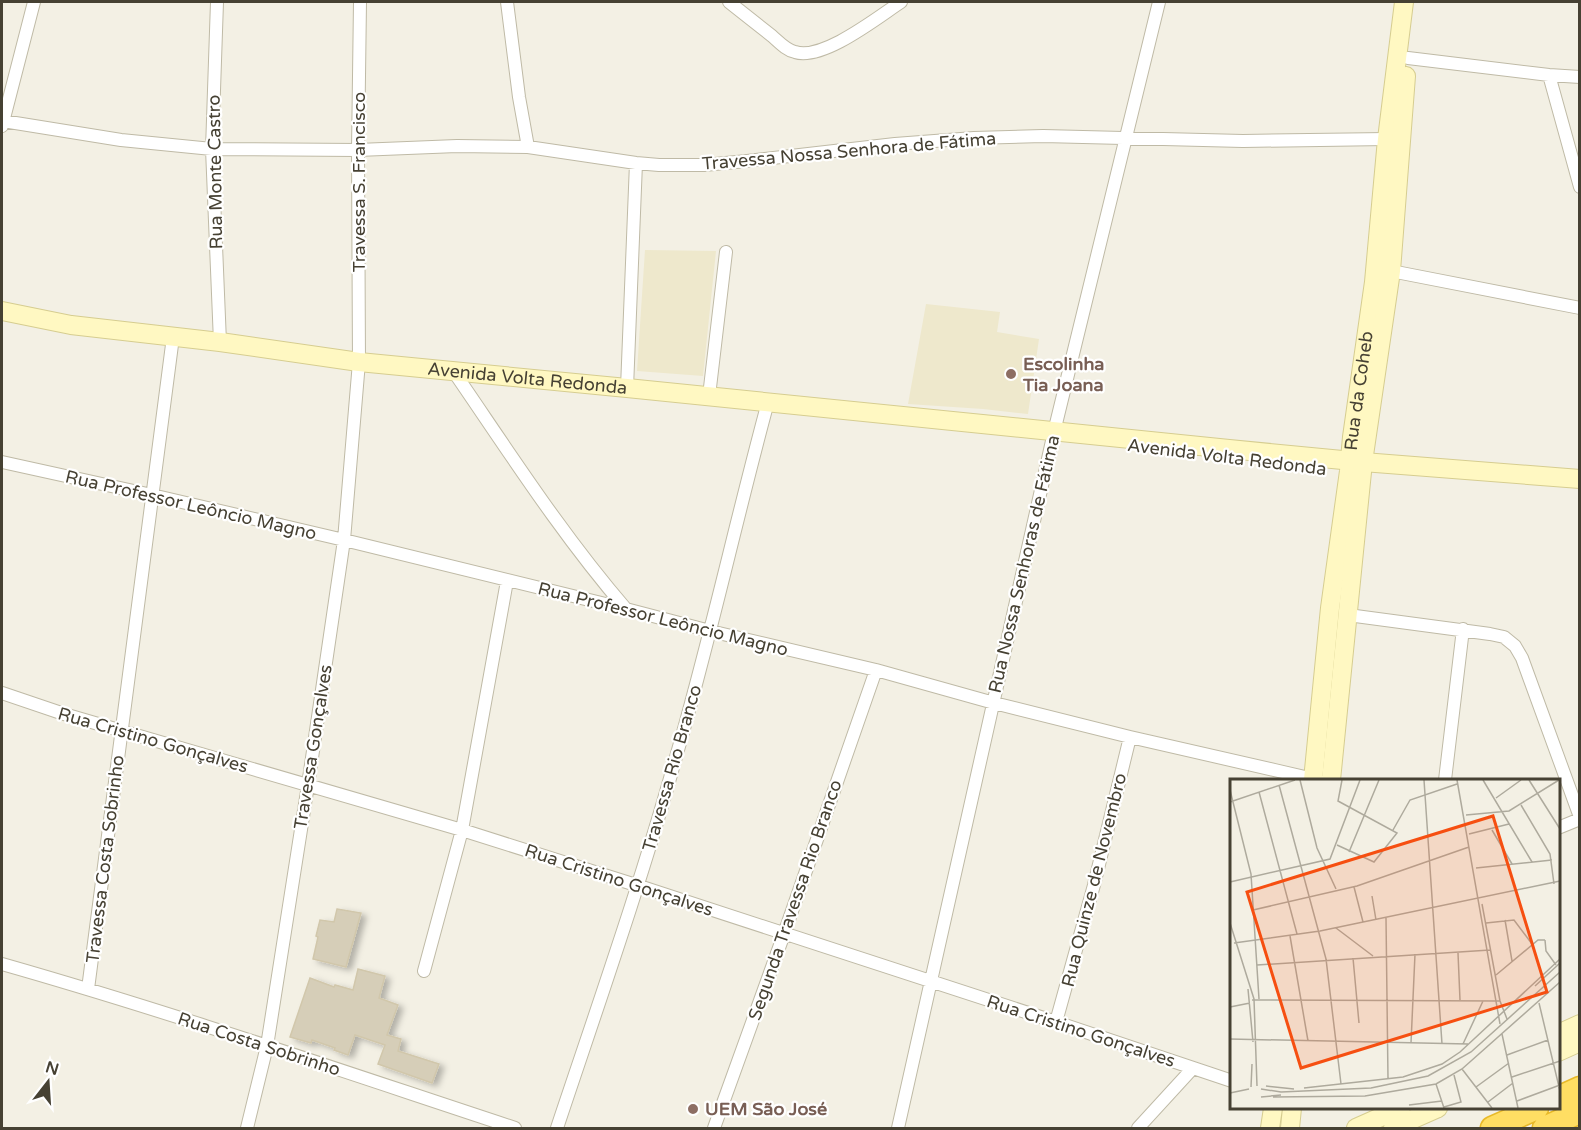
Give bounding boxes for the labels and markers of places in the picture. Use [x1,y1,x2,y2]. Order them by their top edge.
place label: Escolinha Tia Joana [1022,353,1105,396]
marker: Escolinha Tia Joana [1004,367,1018,381]
place label: UEM São José [705,1098,827,1120]
marker: UEM São José [686,1102,700,1116]

